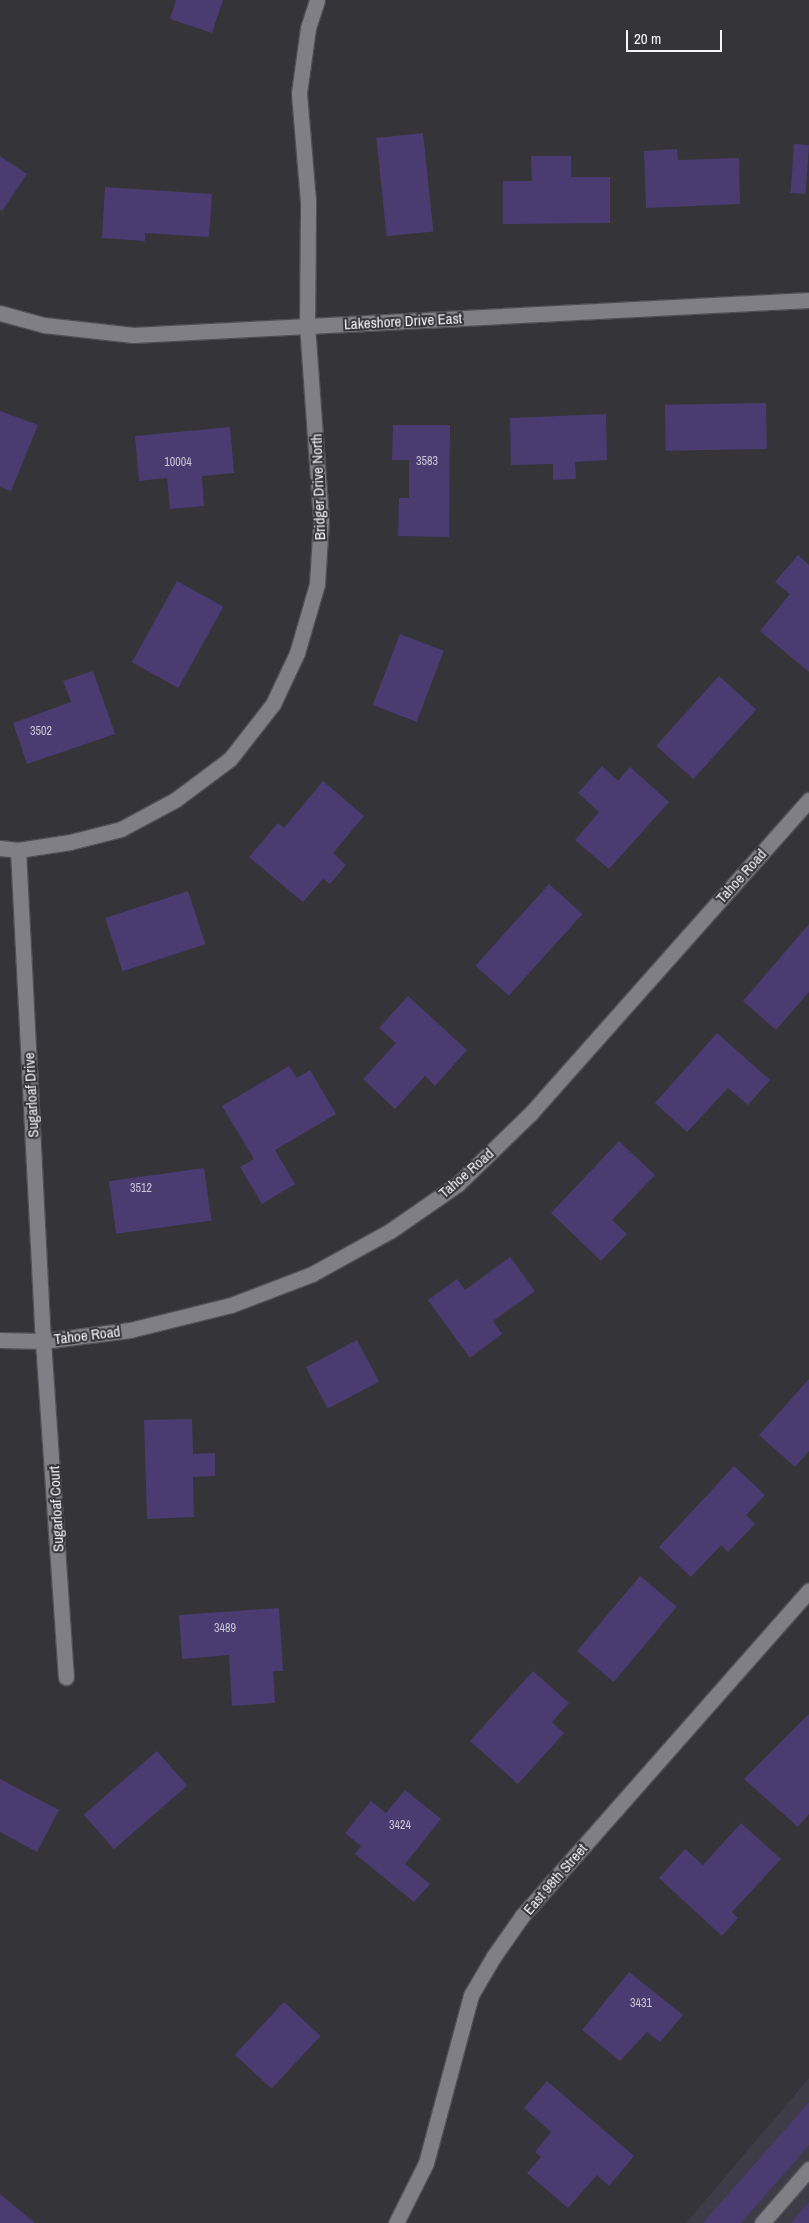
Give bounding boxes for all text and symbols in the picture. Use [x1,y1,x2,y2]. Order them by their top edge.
scale bar [629,20,725,52]
text: 20 m [634,28,661,49]
street label: Lakeshore Drive East [343,309,463,333]
street label: Bridger Drive North [307,433,329,541]
house number: 3583 [416,455,438,469]
house number: 10004 [164,456,192,470]
house number: 3502 [30,725,52,739]
street label: Tahoe Road [712,845,770,907]
street label: Sugarloaf Drive [20,1052,42,1138]
street label: Tahoe Road [435,1144,497,1202]
house number: 3512 [130,1182,152,1196]
street label: Tahoe Road [53,1322,121,1348]
street label: Sugarloaf Court [45,1466,67,1552]
house number: 3489 [214,1622,236,1636]
house number: 3424 [389,1819,411,1833]
street label: East 98th Street [519,1840,591,1918]
house number: 3431 [630,1997,652,2011]

